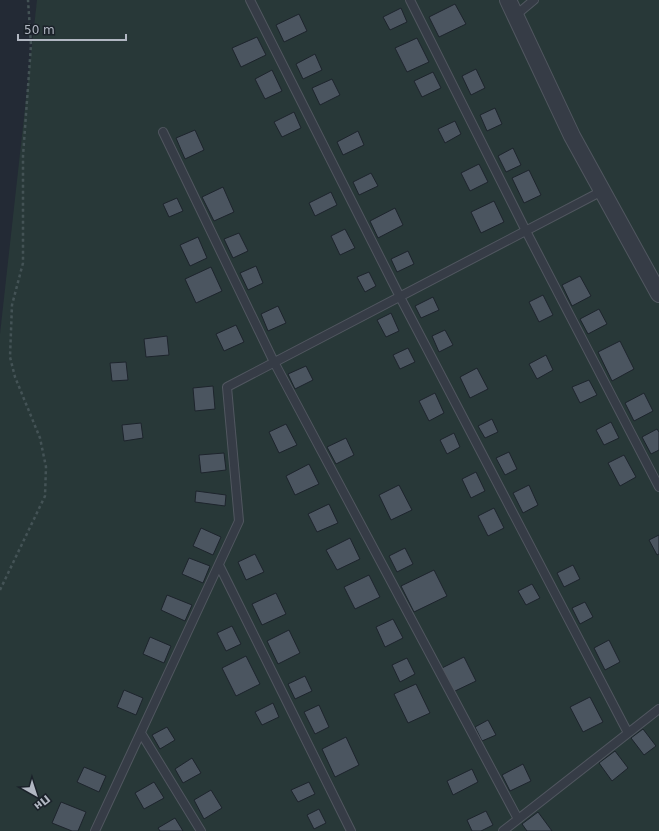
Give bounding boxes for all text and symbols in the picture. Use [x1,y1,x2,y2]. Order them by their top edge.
scale bar [18,16,126,42]
text: 50 m [24,23,55,37]
north arrow [16,775,56,815]
text: Пн [31,792,53,813]

